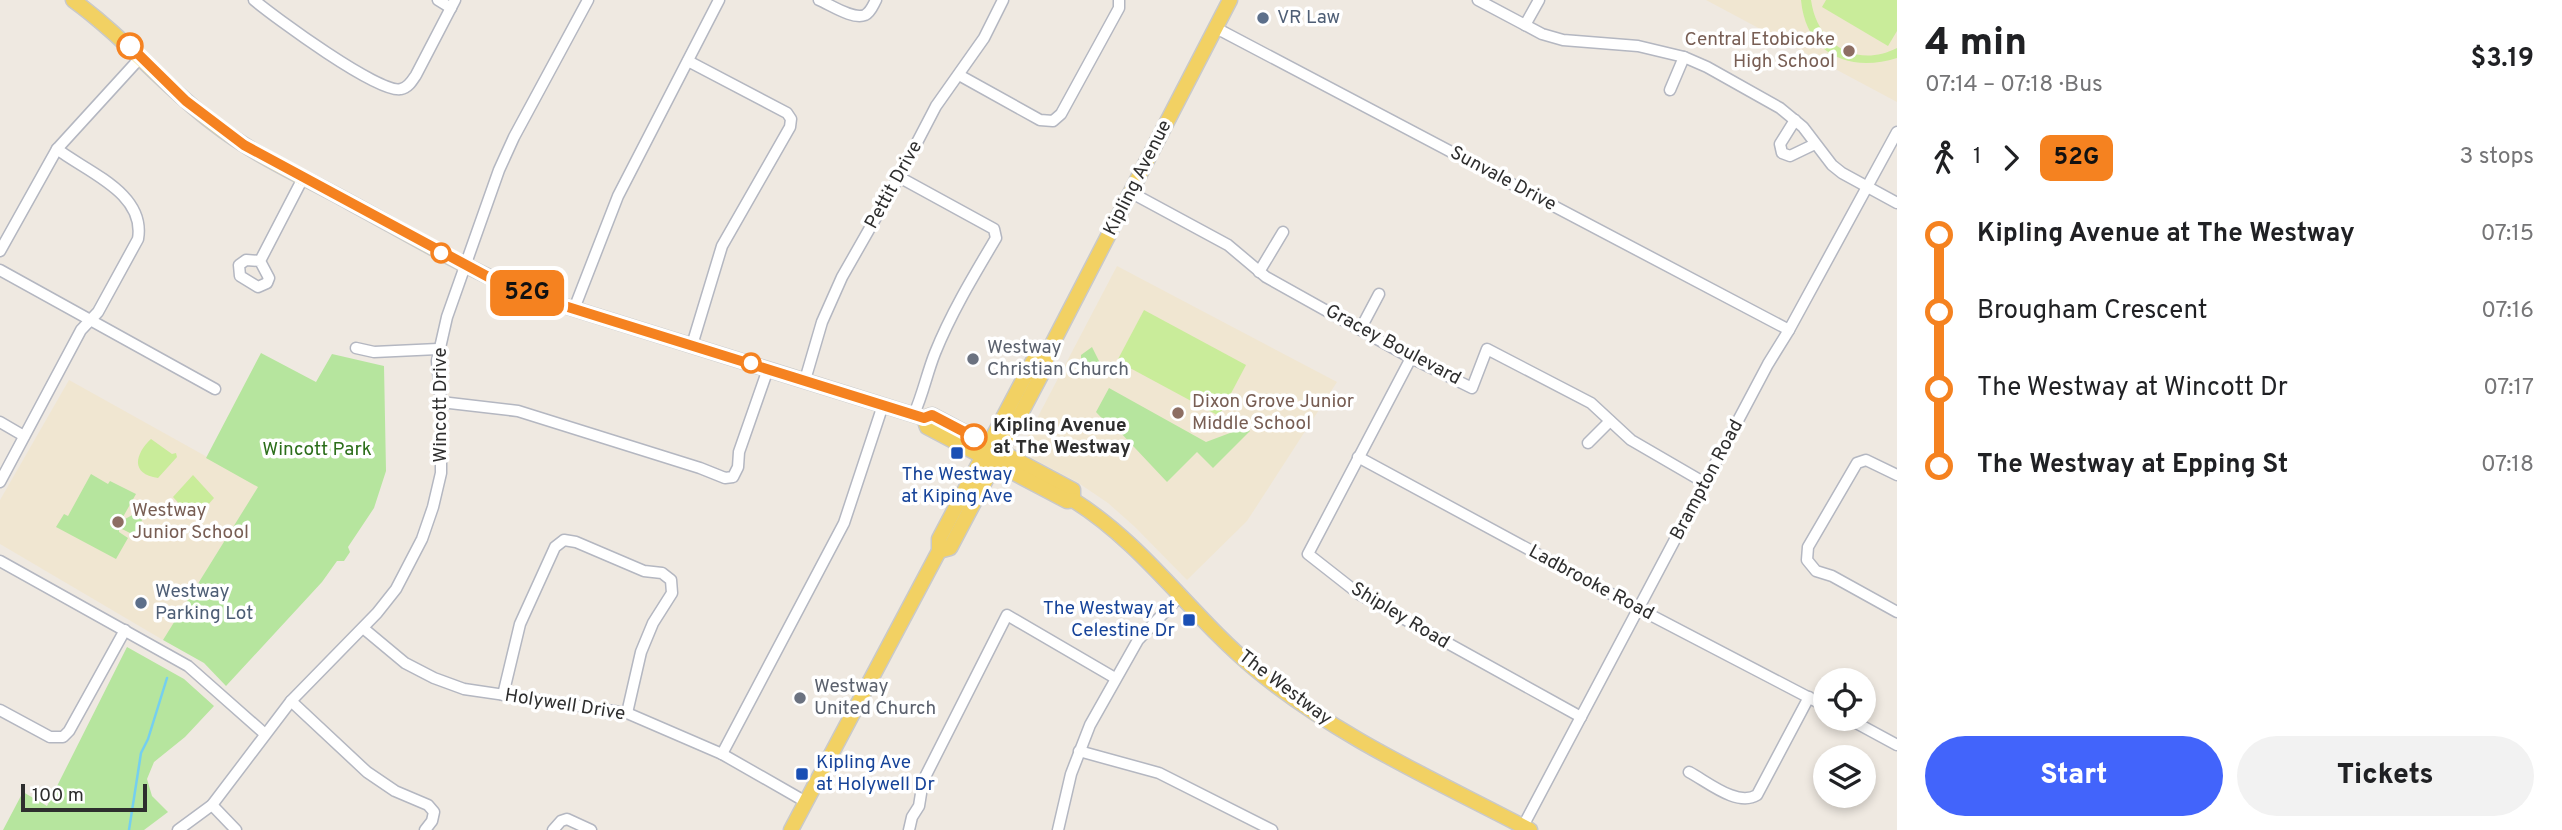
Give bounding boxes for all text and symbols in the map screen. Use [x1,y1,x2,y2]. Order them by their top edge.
place label: VR Law [1277,6,1340,30]
marker: VR Law [1255,10,1271,26]
text: 4 min [1925,20,2027,69]
place label: Central Etobicoke High School [1685,28,1835,74]
unlabelled marker [117,33,143,59]
marker: Central Etobicoke High School [1841,43,1857,59]
text: $3.19 [2471,43,2534,76]
text: 07:14 – 07:18 · Bus [1925,71,2103,100]
street label: Kipling Avenue [1099,116,1177,240]
street label: Pettit Drive [860,137,928,233]
icon: walk [1925,139,1963,177]
icon: forward [1992,139,2030,177]
street label: Sunvale Drive [1446,141,1560,217]
text: 1 [1973,143,1982,172]
text: 52G [2054,143,2099,173]
text: 3 stops [2459,143,2534,172]
text: Kipling Avenue at The Westway [1977,218,2355,251]
text: 07:15 [2481,220,2534,249]
unlabelled marker [431,243,451,263]
line badge: 52G [487,270,567,316]
text: 52G [504,278,550,308]
text: Brougham Crescent [1977,295,2208,328]
text: 07:16 [2481,297,2534,326]
street label: Gracey Boulevard [1321,299,1465,391]
place label: Westway Christian Church [987,336,1129,382]
street label: Wincott Drive [429,347,453,463]
marker: Westway Christian Church [965,351,981,367]
unlabelled marker [741,353,761,373]
text: The Westway at Wincott Dr [1977,372,2288,405]
text: 07:17 [2483,374,2534,403]
place label: Dixon Grove Junior Middle School [1192,390,1355,436]
marker: Dixon Grove Junior Middle School [1170,405,1186,421]
place label: Kipling Avenue at The Westway [993,414,1131,460]
street label: Brampton Road [1665,416,1749,544]
marker: Kipling Avenue at The Westway [961,424,987,450]
park label: Wincott Park [262,438,372,462]
marker: The Westway at Kiping Ave [949,445,965,461]
text: The Westway at Epping St [1977,449,2288,482]
text: 07:18 [2481,451,2534,480]
place label: The Westway at Kiping Ave [901,463,1013,509]
place label: Westway Junior School [132,499,249,545]
marker: Westway Junior School [110,514,126,530]
street label: Ladbrooke Road [1524,540,1658,626]
street label: Shipley Road [1346,577,1454,655]
place label: Westway Parking Lot [155,580,253,626]
marker: Westway Parking Lot [133,595,149,611]
place label: The Westway at Celestine Dr [1043,597,1176,643]
marker: The Westway at Celestine Dr [1181,612,1197,628]
street label: The Westway [1233,645,1337,731]
map controls [1813,668,1876,808]
button: locate [1813,668,1876,731]
place label: Westway United Church [814,675,936,721]
street label: Holywell Drive [503,684,627,726]
marker: Westway United Church [792,690,808,706]
button: Start [1925,736,2223,816]
button: Tickets [2237,736,2534,816]
button: layers [1813,745,1876,808]
place label: Kipling Ave at Holywell Dr [816,751,935,797]
marker: Kipling Ave at Holywell Dr [794,766,810,782]
scale bar [21,781,147,813]
text: 100 m [32,784,84,808]

